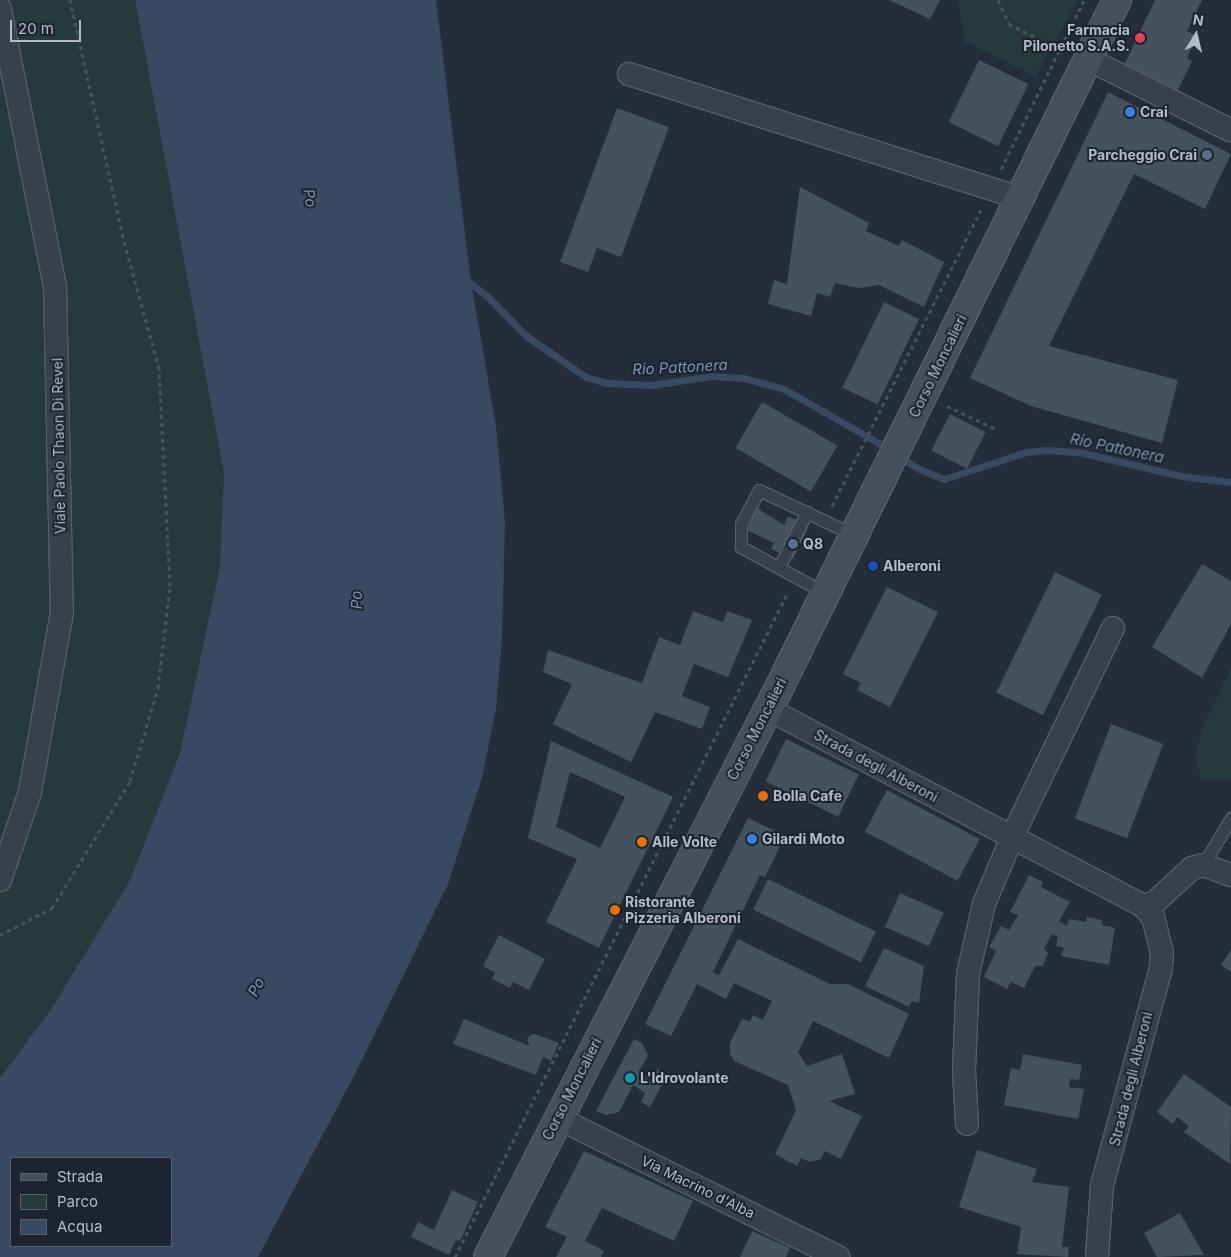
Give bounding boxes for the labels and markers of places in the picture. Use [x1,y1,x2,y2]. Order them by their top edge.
place label: Farmacia Pilonetto S.A.S. [1023,22,1130,54]
marker: Farmacia Pilonetto S.A.S. [1134,32,1146,44]
place label: Crai [1140,104,1168,120]
marker: Crai [1124,106,1136,118]
place label: Parcheggio Crai [1088,147,1197,163]
marker: Parcheggio Crai [1201,149,1213,161]
place label: Q8 [803,536,823,552]
marker: Q8 [787,538,799,550]
place label: Alberoni [883,558,941,574]
marker: Alberoni [867,560,879,572]
place label: Bolla Cafe [773,788,842,804]
marker: Bolla Cafe [757,790,769,802]
place label: Gilardi Moto [762,831,845,847]
marker: Gilardi Moto [746,833,758,845]
place label: Alle Volte [652,834,717,850]
marker: Alle Volte [636,836,648,848]
place label: Ristorante Pizzeria Alberoni [625,894,741,926]
marker: Ristorante Pizzeria Alberoni [609,904,621,916]
place label: L'Idrovolante [640,1070,729,1086]
marker: L'Idrovolante [624,1072,636,1084]

